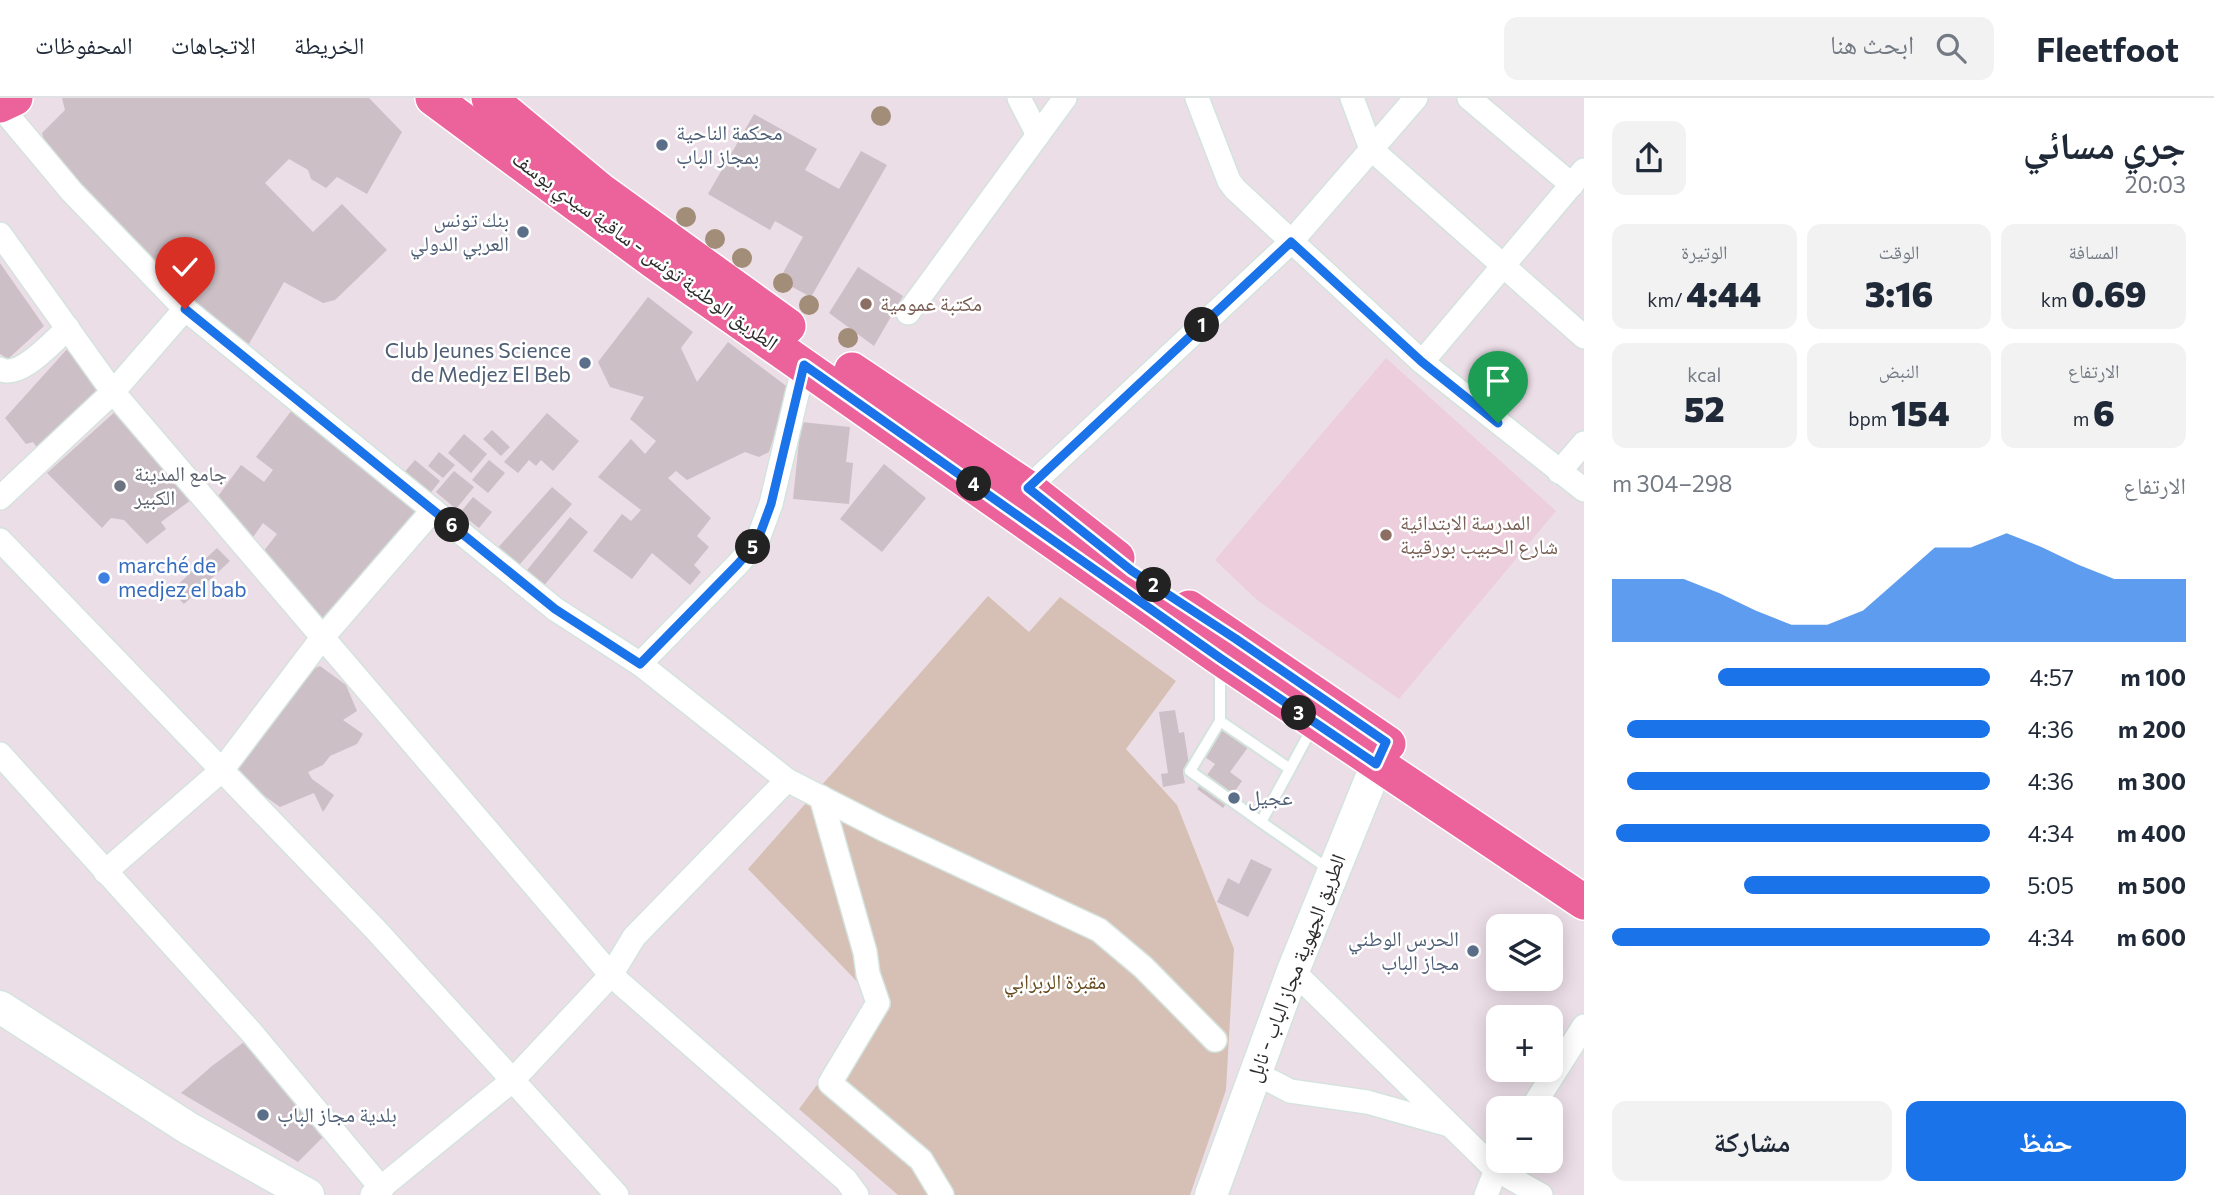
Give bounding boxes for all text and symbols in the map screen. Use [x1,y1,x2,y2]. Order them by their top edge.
search box [1504,17,1994,80]
text: ابحث هنا [1830,28,1914,59]
text: Fleetfoot [2036,28,2179,69]
icon: search [1932,29,1970,67]
text: المحفوظات [35,30,133,59]
text: الاتجاهات [171,30,256,59]
text: الخريطة [294,30,365,59]
place label: محكمة الناحية بمجاز الباب [676,119,783,169]
text: جري مسائي [2023,120,2186,167]
button: share [1612,121,1686,195]
marker: محكمة الناحية بمجاز الباب [654,137,670,153]
street label: الطريق الوطنية تونس - ساقية سيدي يوسف [505,145,784,359]
text: 20:03 [2125,170,2186,198]
place label: بنك تونس العربي الدولي [410,206,509,260]
marker: بنك تونس العربي الدولي [515,224,531,240]
pin [155,237,215,309]
text: الوتيرة [1681,240,1727,263]
text: الوقت [1879,240,1919,263]
text: المسافة [2068,240,2119,263]
icon: check [166,248,204,286]
text: 4:44 [1686,271,1761,314]
text: 3:16 [1865,271,1933,314]
text: 0.69 [2071,271,2147,314]
text: /km [1647,288,1686,311]
text: km [2041,288,2071,311]
place label: مكتبة عمومية [880,290,982,316]
marker: مكتبة عمومية [858,296,874,312]
pin: 1 [1184,308,1220,342]
text: 1 [1197,313,1206,336]
place label: Club Jeunes Science de Medjez El Beb [385,337,571,386]
pin [1468,351,1528,423]
marker: Club Jeunes Science de Medjez El Beb [577,355,593,371]
text: النبض [1879,359,1919,382]
text: الارتفاع [2068,359,2120,382]
icon: arrive [1479,362,1517,400]
text: kcal [1687,363,1721,386]
text: 52 [1684,386,1725,429]
text: 154 [1891,390,1950,433]
text: 6 [2093,390,2115,433]
text: bpm [1848,407,1891,430]
text: m [2073,407,2093,430]
place label: جامع المدينة الكبير [133,460,227,510]
pin: 4 [956,466,992,502]
text: 298–304 m [1612,469,1733,497]
text: الارتفاع [2123,471,2186,499]
text: 4 [968,472,979,495]
marker: جامع المدينة الكبير [112,478,128,494]
pin: 6 [434,508,470,542]
place label: المدرسة الابتدائية شارع الحبيب بورقيبة [1400,509,1558,560]
text: 6 [446,513,457,536]
marker: المدرسة الابتدائية شارع الحبيب بورقيبة [1378,527,1394,543]
pin: 5 [736,530,770,564]
text: 5 [747,535,758,558]
place label: marché de medjez el bab [118,552,247,601]
pin: 2 [1136,568,1172,602]
marker: marché de medjez el bab [96,570,112,586]
text: 2 [1148,573,1159,596]
text: 4:57 [2029,663,2074,691]
text: 100 m [2121,663,2186,691]
pin: 3 [1282,696,1316,730]
text: 3 [1293,701,1304,724]
text: 4:36 [2028,715,2074,743]
text: 200 m [2118,715,2186,743]
text: 4:36 [2028,767,2074,795]
text: 300 m [2118,767,2186,795]
place label: عجيل [1248,784,1293,811]
marker: عجيل [1226,790,1242,806]
text: 4:34 [2028,819,2074,847]
text: 400 m [2117,819,2186,847]
street label: الطريق الجهوية مجاز الباب - نابل [1240,850,1352,1086]
text: 5:05 [2027,871,2074,899]
text: 500 m [2118,871,2186,899]
map controls [1486,914,1563,1173]
button: layers [1486,914,1563,991]
text: 4:34 [2028,923,2074,951]
text: 600 m [2117,923,2186,951]
place label: الحرس الوطني مجاز الباب [1348,925,1459,975]
marker: الحرس الوطني مجاز الباب [1465,943,1481,959]
park label: مقبرة الربرابي [1004,968,1106,998]
button: + [1486,1005,1563,1082]
button: − [1486,1096,1563,1173]
place label: بلدية مجاز الباب [277,1101,397,1127]
button: مشاركة [1612,1101,1892,1181]
button: حفظ [1906,1101,2186,1181]
marker: بلدية مجاز الباب [255,1107,271,1123]

